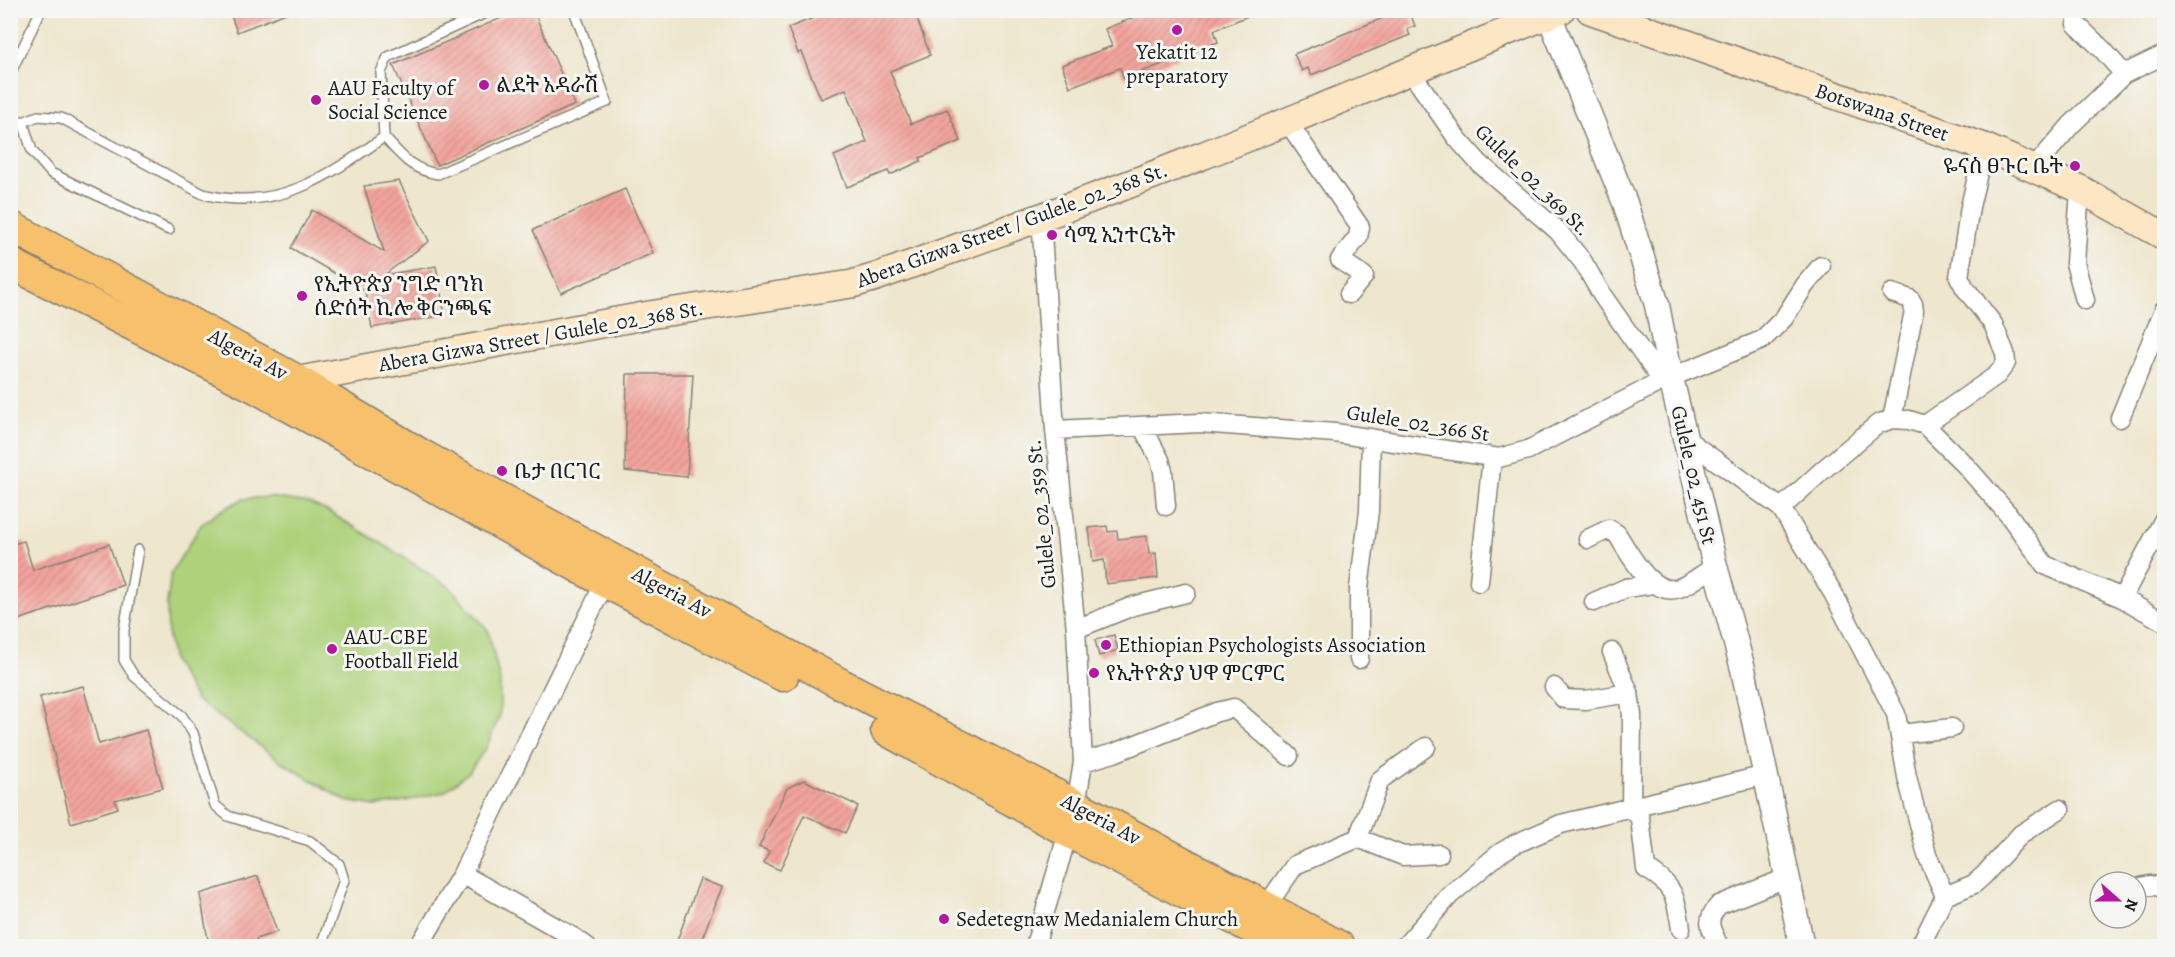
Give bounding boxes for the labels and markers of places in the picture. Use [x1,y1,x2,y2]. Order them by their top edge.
marker: Yekatit 12 preparatory [1170,23,1184,37]
place label: Yekatit 12 preparatory [1126,38,1229,90]
place label: ልደት አዳራሽ [496,71,598,99]
place label: AAU Faculty of Social Science [327,74,457,126]
marker: ልደት አዳራሽ [477,78,491,92]
marker: AAU Faculty of Social Science [309,93,323,107]
place label: ዬናስ ፀጉር ቤት [1943,152,2063,180]
marker: ዬናስ ፀጉር ቤት [2068,159,2082,173]
place label: ሳሚ ኢንተርኔት [1064,221,1176,249]
marker: ሳሚ ኢንተርኔት [1045,228,1059,242]
place label: የኢትዮጵያ ንግድ ባንክ ስድስት ኪሎ ቅርንጫፍ [314,270,492,322]
marker: የኢትዮጵያ ንግድ ባንክ ስድስት ኪሎ ቅርንጫፍ [295,289,309,303]
place label: ቤታ በርገር [514,457,601,485]
marker: ቤታ በርገር [495,464,509,478]
place label: AAU-CBE Football Field [343,623,459,675]
place label: Ethiopian Psychologists Association [1118,631,1426,659]
marker: Ethiopian Psychologists Association [1099,638,1113,652]
marker: AAU-CBE Football Field [325,642,339,656]
place label: የኢትዮጵያ ህዋ ምርምር [1106,659,1285,687]
marker: የኢትዮጵያ ህዋ ምርምር [1087,666,1101,680]
place label: Sedetegnaw Medanialem Church [956,905,1238,933]
marker: Sedetegnaw Medanialem Church [937,912,951,926]

